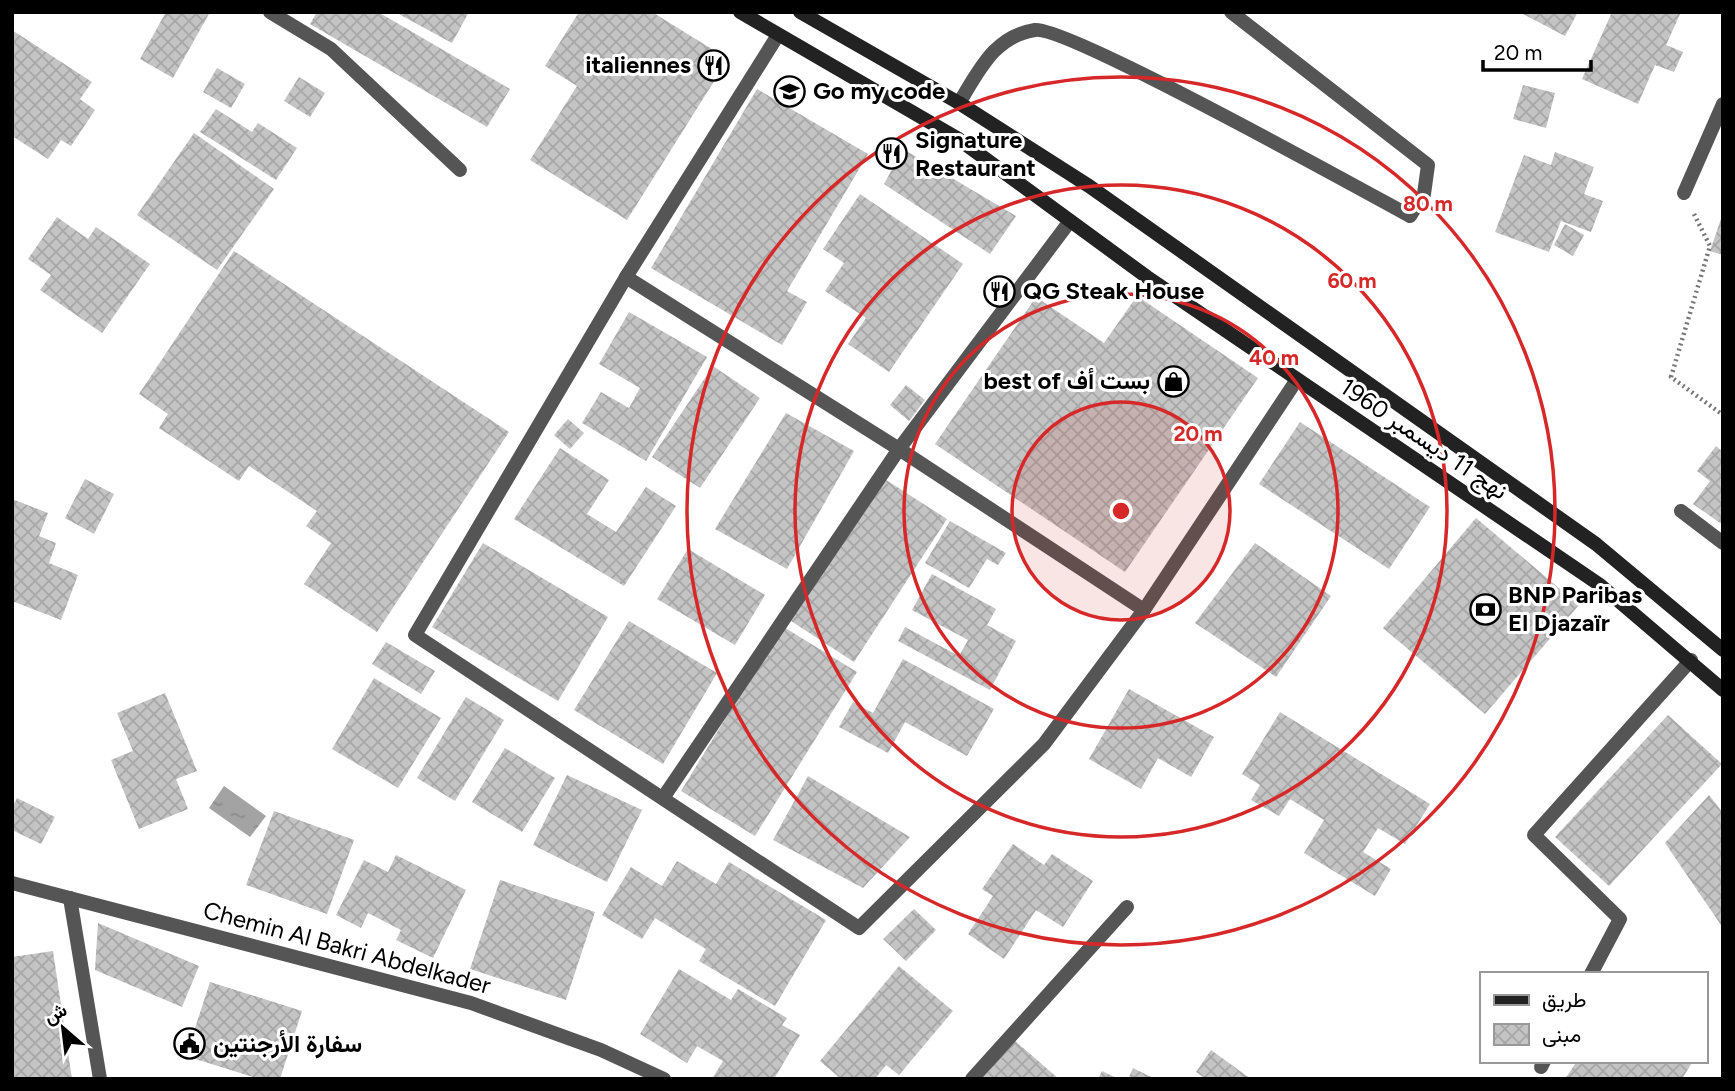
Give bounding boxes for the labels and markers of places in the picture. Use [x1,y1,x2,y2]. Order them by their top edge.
restaurant icon: italiennes [697,48,731,82]
place label: italiennes [585,50,691,79]
school or university icon: Go my code [773,74,807,108]
place label: Go my code [813,76,945,105]
place label: Signature Restaurant [915,125,1036,182]
restaurant icon: Signature Restaurant [875,137,909,171]
restaurant icon: QG Steak House [983,274,1017,308]
place label: QG Steak House [1023,276,1204,305]
shop icon: best of بست أف [1156,364,1190,398]
place label: best of بست أف [983,366,1150,395]
centre of rings [1109,499,1133,523]
place label: BNP Paribas El Djazaïr [1508,580,1642,637]
bank icon: BNP Paribas El Djazaïr [1468,592,1502,626]
public building icon: سفارة الأرجنتين [173,1027,207,1061]
place label: سفارة الأرجنتين [213,1029,362,1059]

